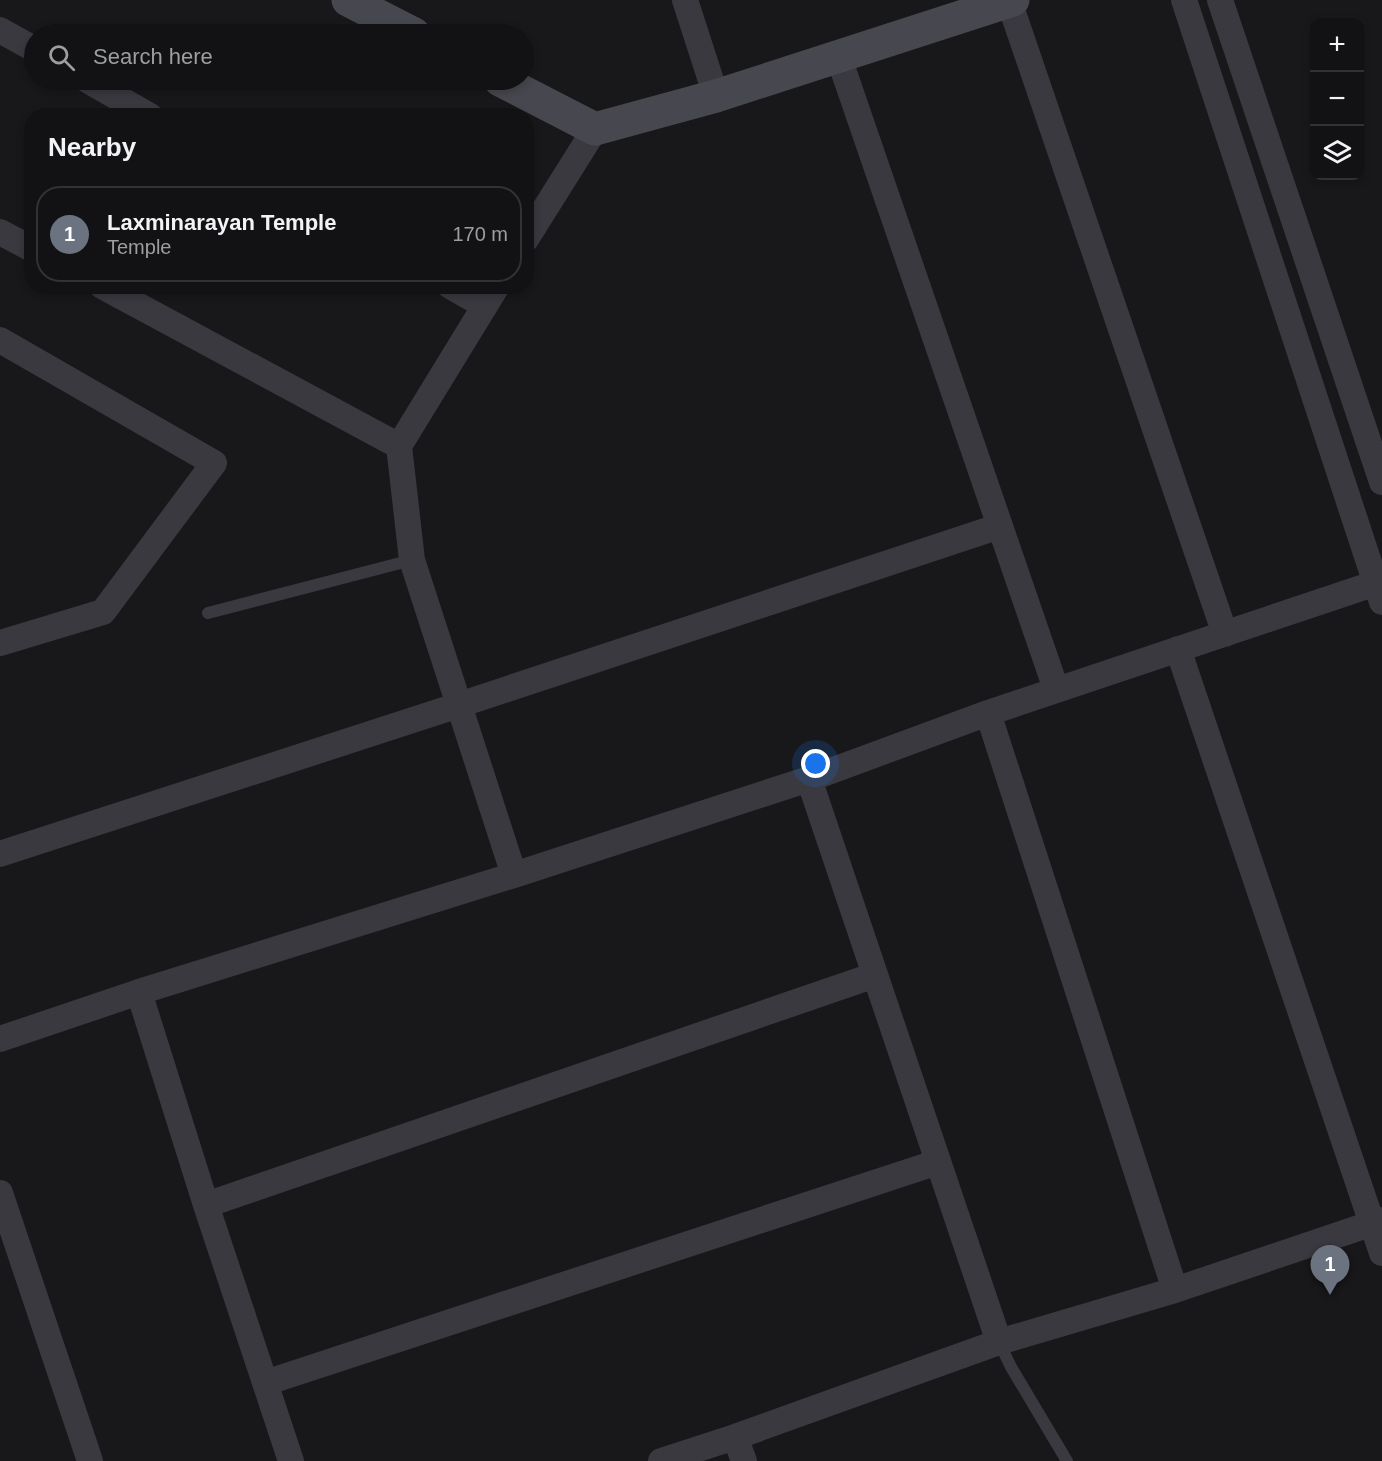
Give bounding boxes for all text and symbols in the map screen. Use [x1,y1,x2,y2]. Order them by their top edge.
map controls [1310,18,1364,180]
button: + [1310,18,1364,72]
search box [24,24,534,90]
icon: search [45,41,78,74]
text: Search here [93,44,213,69]
button: − [1310,72,1364,126]
button: layers [1310,126,1364,180]
text: Nearby [48,132,136,162]
text: Laxminarayan Temple [107,210,336,235]
text: 1 [64,223,75,245]
text: 170 m [452,223,508,245]
text: Temple [107,236,171,258]
your location [801,749,830,778]
pin: 1 [1310,1246,1350,1295]

